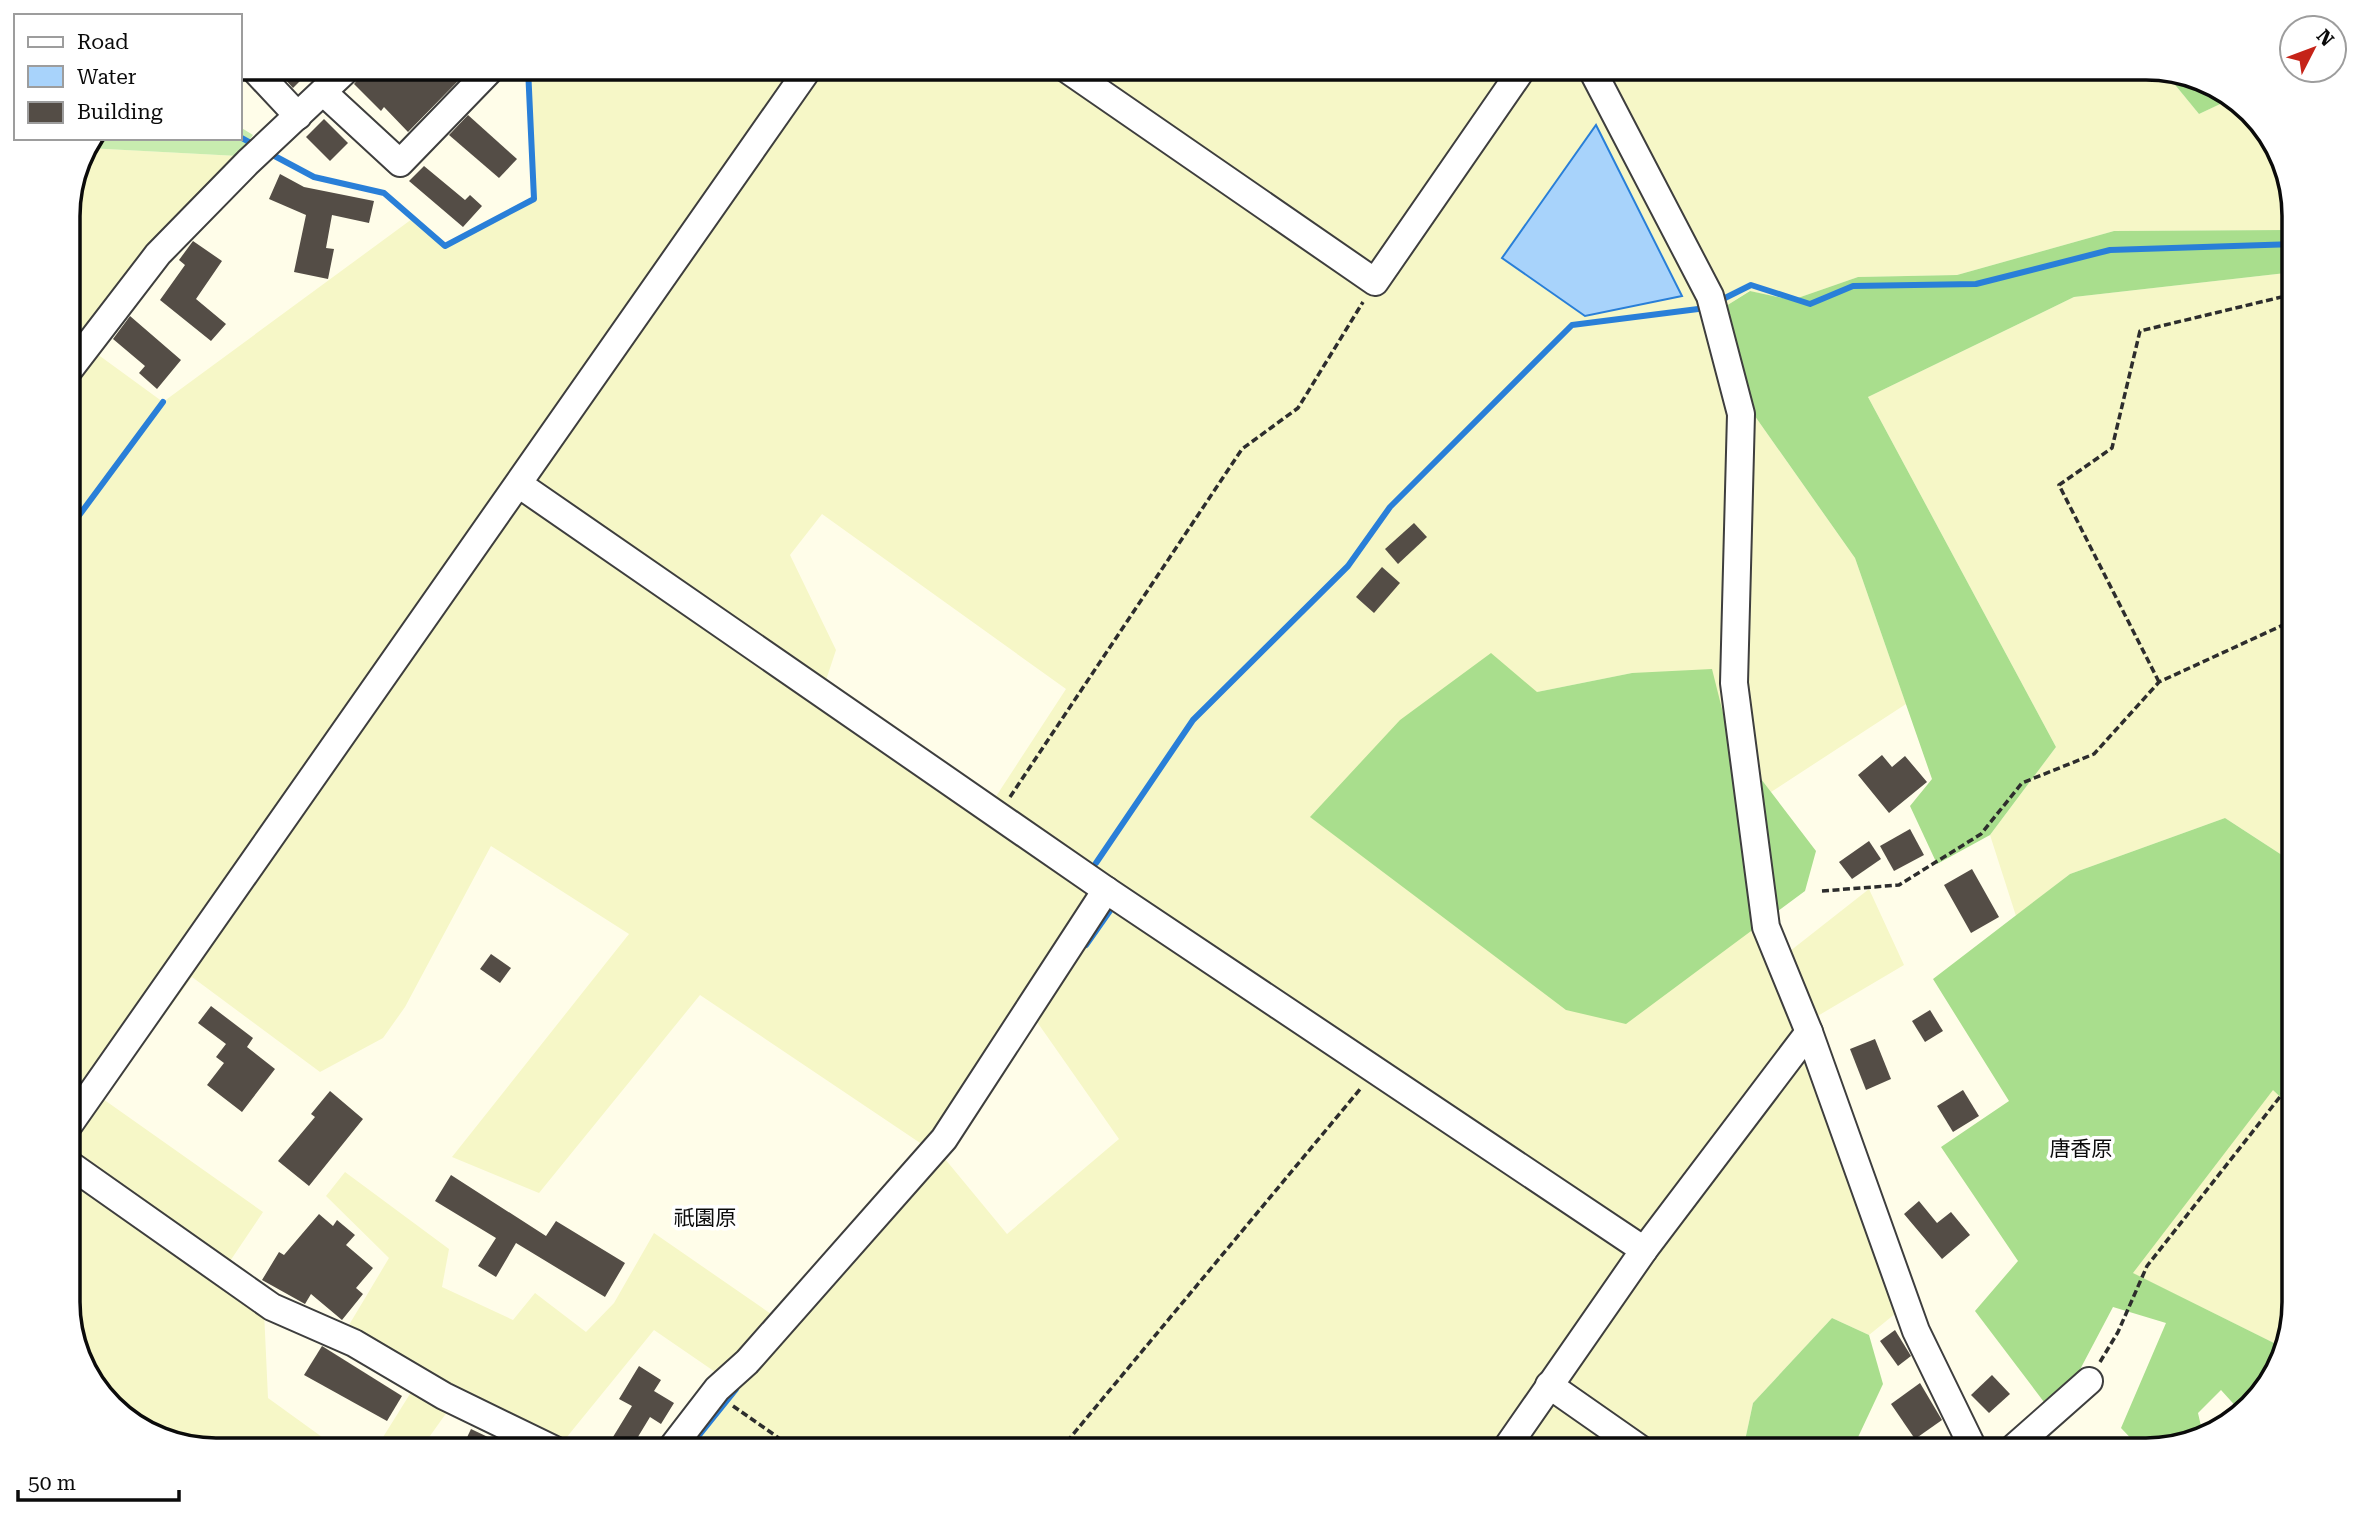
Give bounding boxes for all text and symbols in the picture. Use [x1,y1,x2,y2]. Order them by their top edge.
legend [14,14,242,140]
north arrow [2278,14,2348,84]
text: N [2312,25,2339,51]
text: Road [77,30,129,54]
text: Water [77,65,137,89]
text: Building [77,100,163,124]
district label: 唐香原 [2050,1137,2113,1161]
district label: 祇園原 [674,1206,737,1230]
scale bar [18,1458,178,1502]
text: 50 m [28,1471,76,1495]

